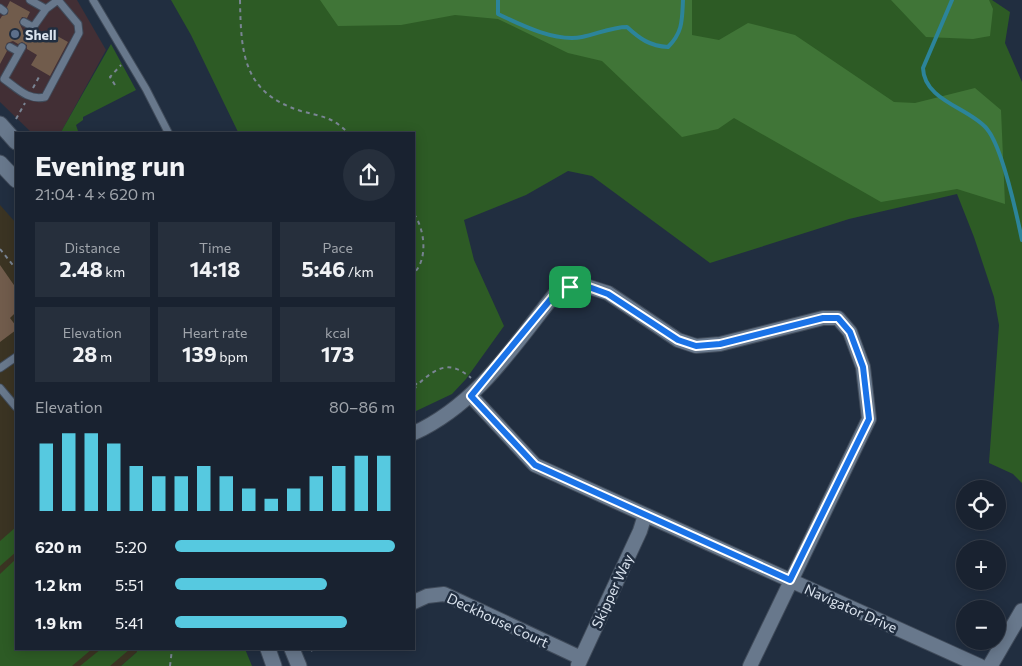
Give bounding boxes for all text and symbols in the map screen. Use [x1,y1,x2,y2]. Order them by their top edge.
place label: Shell [25,26,57,43]
marker: Shell [9,28,21,40]
text: Evening run [35,148,185,182]
button: share [343,149,395,201]
text: 21:04 · 4 × 620 m [35,184,155,203]
text: Distance [65,239,120,256]
text: Time [199,239,231,256]
text: Pace [322,239,353,256]
text: 2.48 [59,256,103,281]
text: 14:18 [190,256,240,281]
text: 5:46 [301,256,345,281]
text: km [103,263,125,280]
text: /km [345,263,374,280]
pin [549,266,591,308]
icon: arrive [556,273,584,301]
text: Elevation [63,324,122,341]
text: Heart rate [182,324,248,341]
text: kcal [325,324,350,341]
text: 28 [72,341,97,366]
text: 139 [182,341,217,366]
text: 173 [321,341,354,366]
text: m [97,348,112,365]
text: bpm [217,348,248,365]
text: Elevation [35,397,103,416]
text: 80–86 m [329,397,395,416]
map controls [956,480,1006,650]
button: locate [956,480,1006,530]
text: 620 m [35,537,81,556]
text: 5:20 [115,537,147,556]
button: + [956,540,1006,590]
street label: Skipper Way [587,551,637,631]
text: 1.2 km [35,575,82,594]
text: 5:51 [115,575,144,594]
street label: Navigator Drive [802,580,900,636]
street label: Deckhouse Court [445,589,552,651]
button: − [956,600,1006,650]
text: 1.9 km [35,613,82,632]
text: 5:41 [115,613,144,632]

